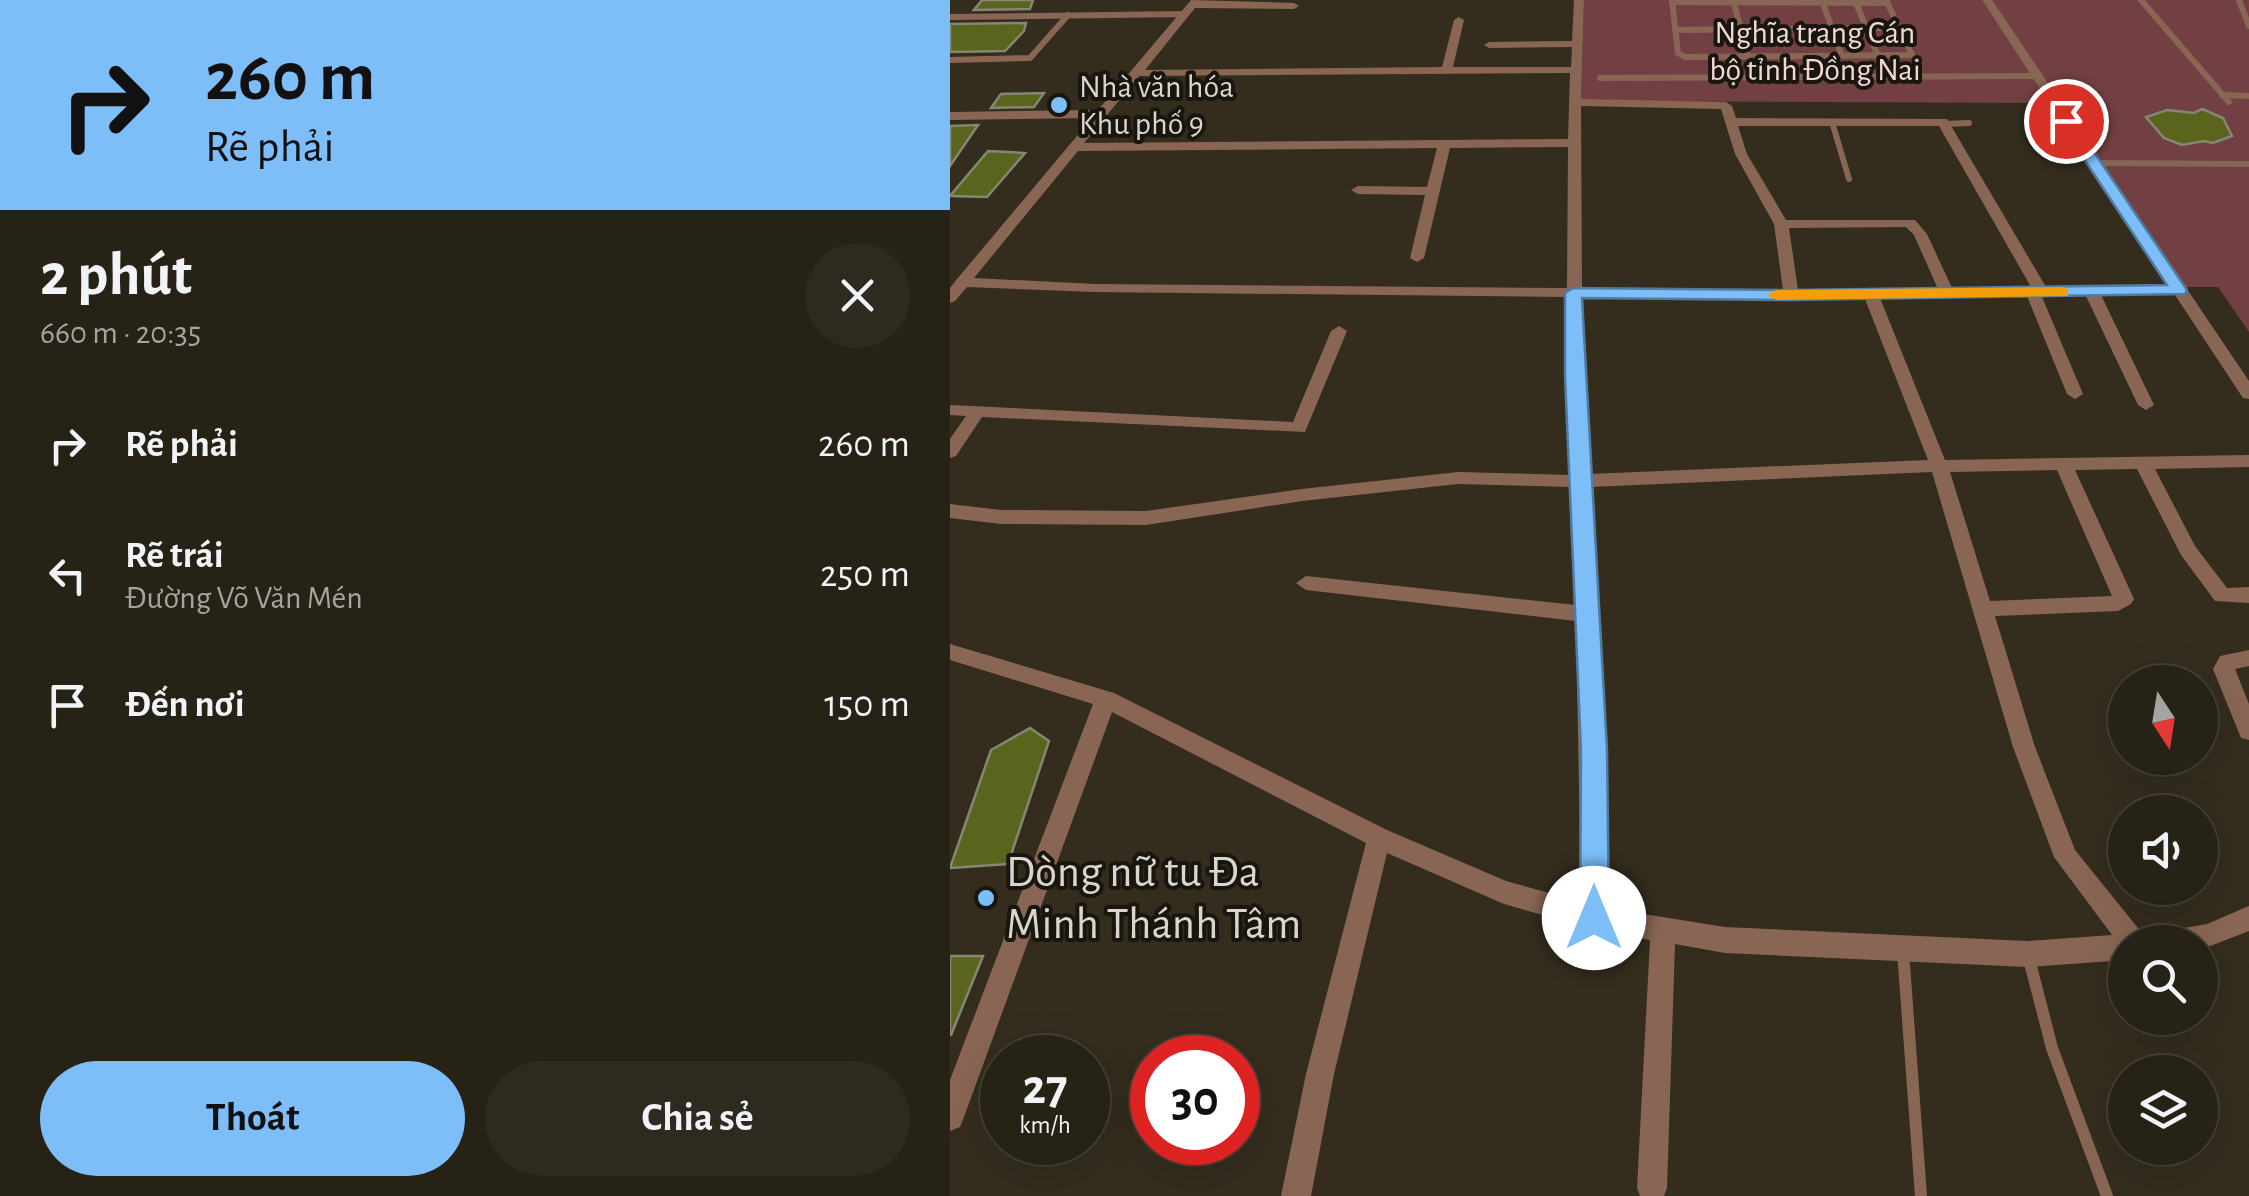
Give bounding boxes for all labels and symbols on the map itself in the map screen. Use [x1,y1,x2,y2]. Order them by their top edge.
park label: Nghĩa trang Cán bộ tỉnh Đồng Nai [1709,17,1921,86]
place label: Nhà văn hóa Khu phố 9 [1079,71,1234,140]
pin [2024,79,2109,164]
marker: Nhà văn hóa Khu phố 9 [1048,94,1070,116]
north arrow [2108,665,2218,775]
place label: Dòng nữ tu Đa Minh Thánh Tâm [1006,850,1301,947]
position arrow [1542,866,1646,970]
marker: Dòng nữ tu Đa Minh Thánh Tâm [975,887,997,909]
speed limit sign: 30 [1130,1035,1260,1165]

